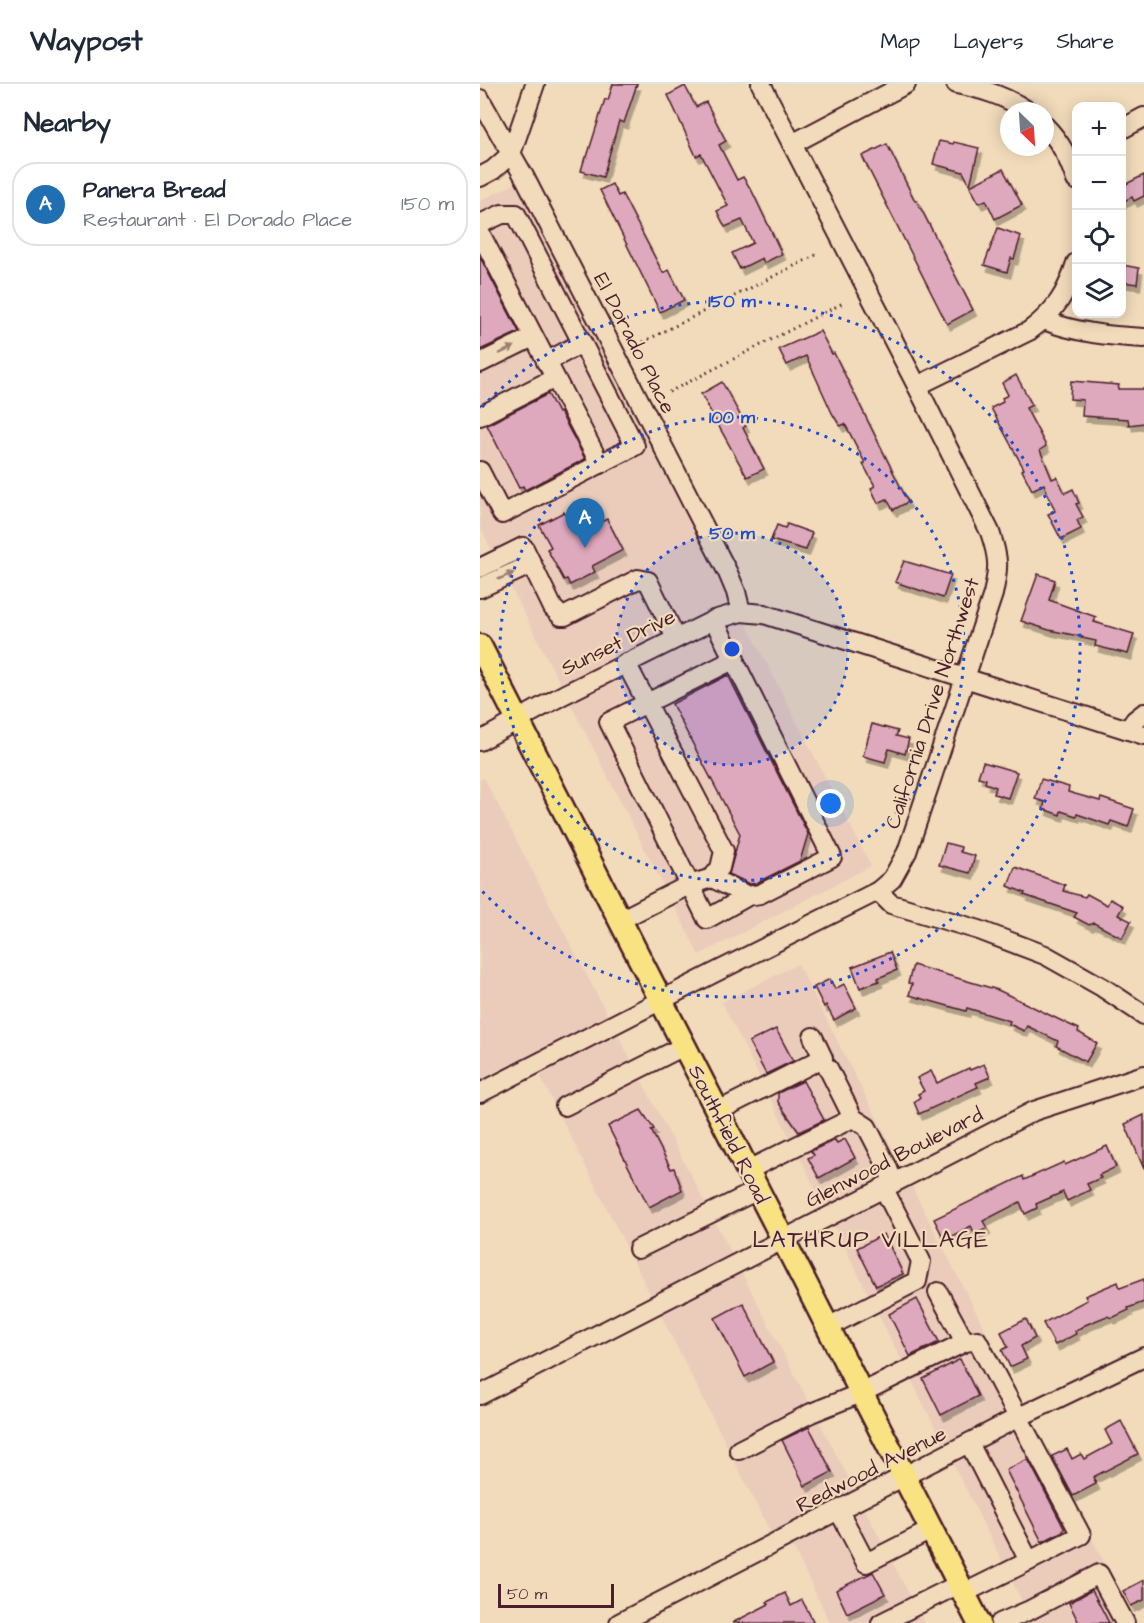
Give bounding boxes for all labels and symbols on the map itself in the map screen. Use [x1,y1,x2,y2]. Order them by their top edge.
north arrow [1000,102,1054,156]
street label: El Dorado Place [586,268,683,419]
text: 150 m [708,289,757,314]
one-way arrow [498,345,515,355]
text: 100 m [709,405,756,430]
pin: A [566,498,604,548]
text: 50 m [709,521,756,546]
one-way arrow [497,571,515,580]
street label: California Drive Northwest [878,573,987,832]
street label: Sunset Drive [556,602,680,683]
centre of rings [722,639,742,659]
your location [816,789,845,818]
street label: Southfield Road [681,1060,776,1209]
street label: Glenwood Boulevard [801,1100,988,1215]
district label: LATHRUP VILLAGE [752,1223,990,1257]
street label: Redwood Avenue [791,1419,951,1520]
scale bar [498,1581,614,1608]

